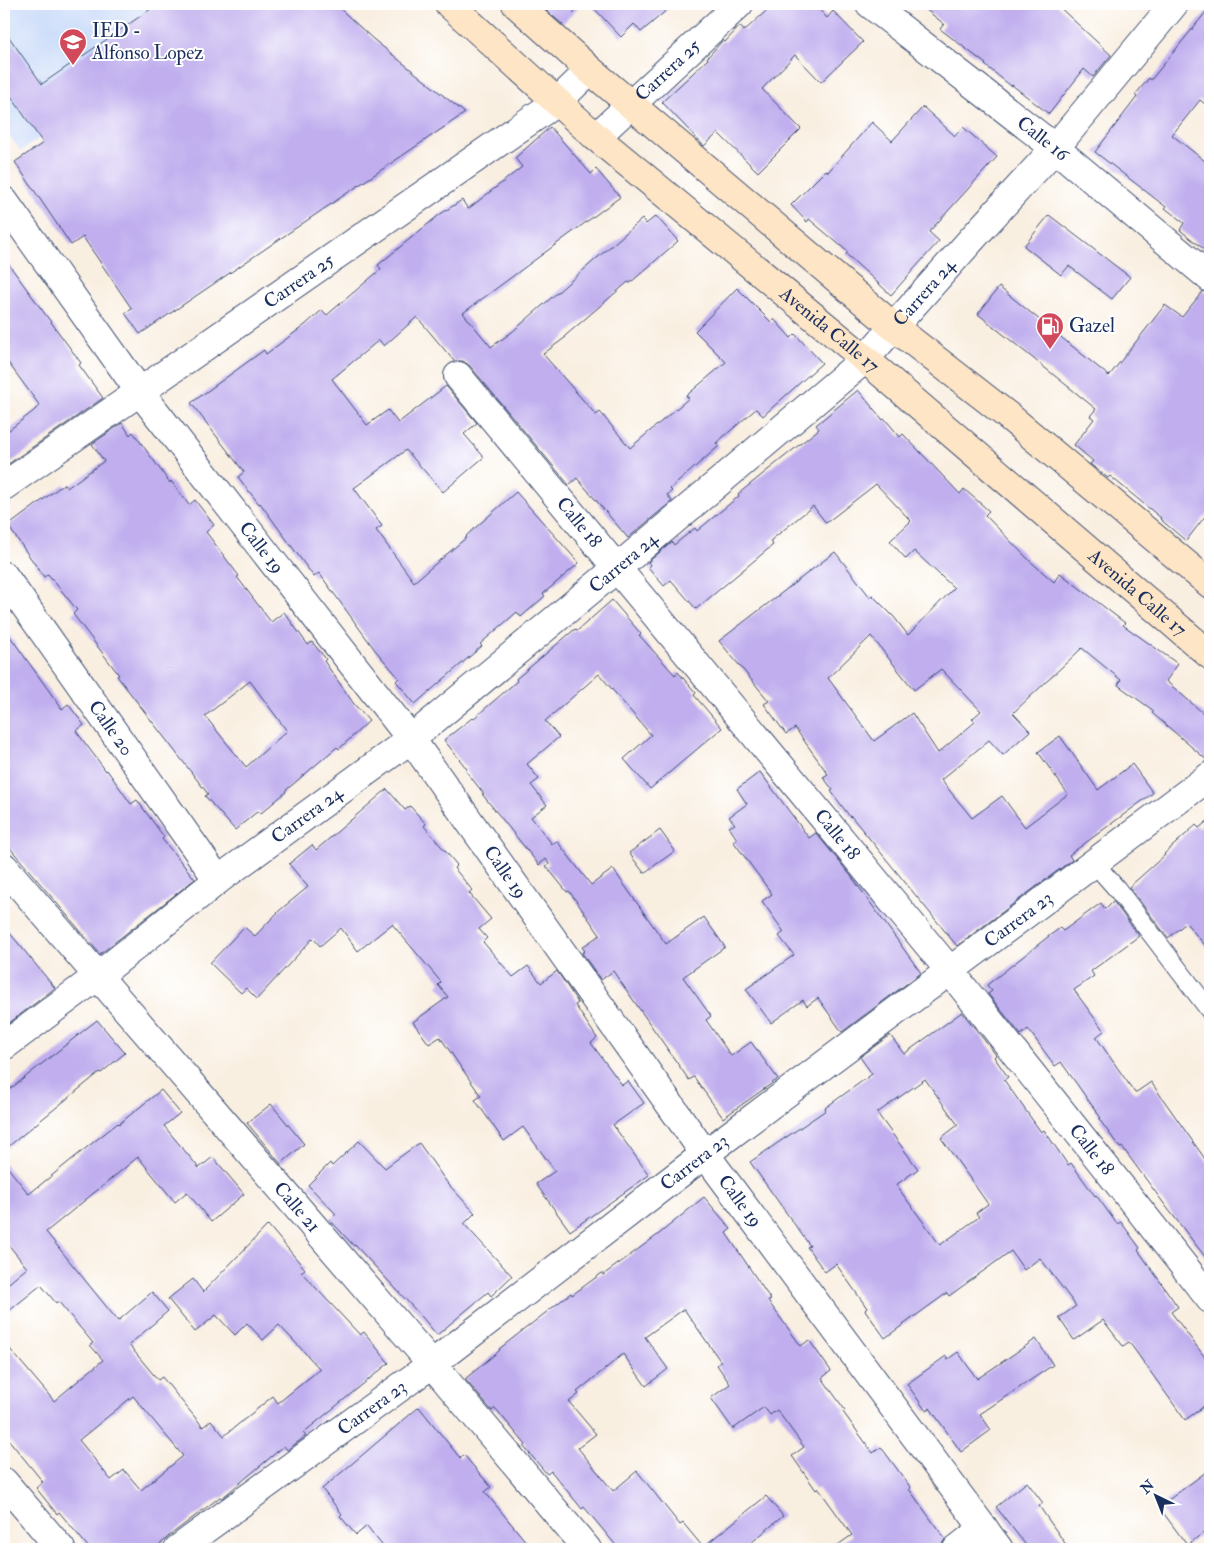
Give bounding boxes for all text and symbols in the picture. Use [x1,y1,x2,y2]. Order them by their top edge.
place label: IED - Alfonso Lopez [91,19,203,66]
school or university icon: IED - Alfonso Lopez [58,27,88,66]
street label: Carrera 25 [630,34,706,106]
street label: Calle 16 [1012,111,1075,167]
street label: Carrera 25 [259,248,339,314]
street label: Carrera 24 [888,253,961,331]
street label: Avenida Calle 17 [774,281,885,378]
fuel station icon: Gazel [1035,311,1065,350]
place label: Gazel [1069,314,1115,338]
street label: Calle 18 [551,492,607,553]
street label: Calle 19 [234,517,289,579]
street label: Carrera 24 [584,526,663,598]
street label: Avenida Calle 17 [1082,543,1192,642]
street label: Calle 20 [83,696,139,761]
street label: Carrera 24 [267,781,348,849]
street label: Calle 18 [809,804,865,865]
street label: Calle 19 [478,841,532,904]
street label: Carrera 23 [979,886,1057,953]
street label: Calle 18 [1064,1119,1119,1180]
street label: Carrera 23 [655,1129,733,1196]
street label: Calle 19 [713,1170,767,1232]
street label: Calle 21 [268,1177,326,1238]
street label: Carrera 23 [333,1375,411,1441]
north arrow [1132,1470,1182,1520]
text: N [1136,1476,1158,1498]

